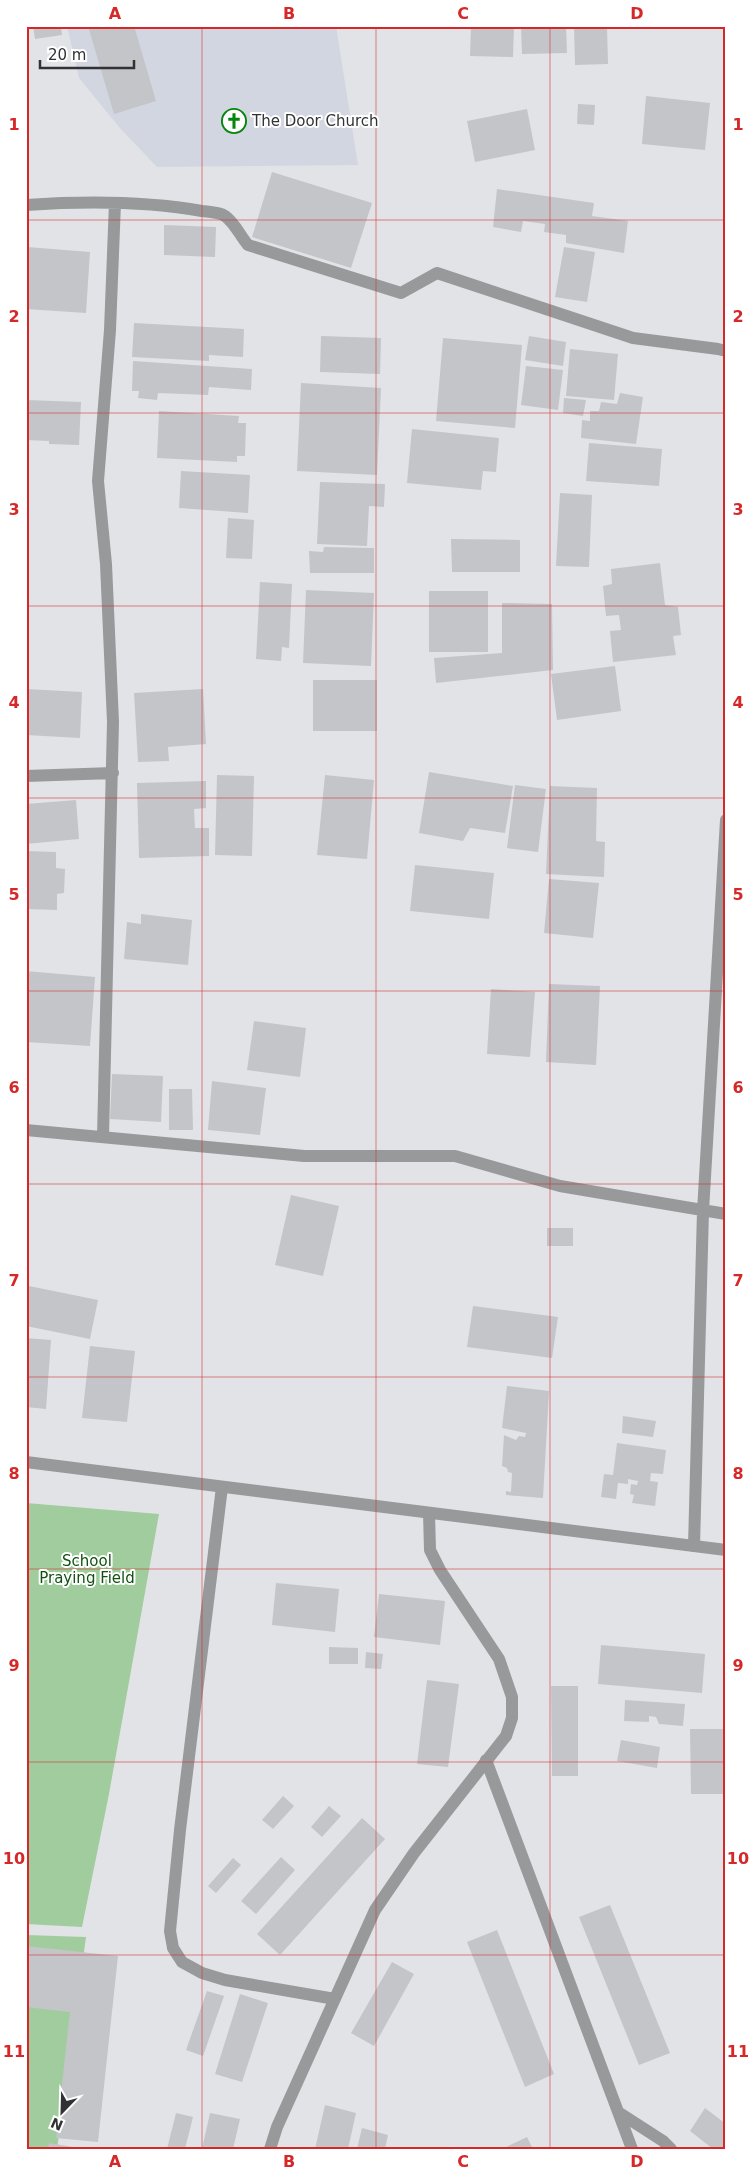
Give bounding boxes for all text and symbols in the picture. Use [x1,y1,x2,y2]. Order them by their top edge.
text: A [109,4,122,23]
text: B [283,4,295,23]
text: C [457,4,469,23]
text: D [630,4,644,23]
scale bar [40,38,134,70]
text: 20 m [48,46,86,64]
church icon: The Door Church [221,108,247,134]
place label: The Door Church [251,112,379,130]
text: 1 [8,115,20,134]
text: 1 [732,115,744,134]
text: 2 [8,307,20,326]
text: 2 [732,307,744,326]
text: 3 [8,500,20,519]
text: 3 [732,500,744,519]
text: 4 [8,693,20,712]
text: 4 [732,693,744,712]
text: 5 [8,885,20,904]
text: 5 [732,885,744,904]
text: 6 [8,1078,20,1097]
text: 6 [732,1078,744,1097]
text: 7 [8,1271,20,1290]
text: 7 [732,1271,744,1290]
text: 8 [8,1464,20,1483]
text: 8 [732,1464,744,1483]
park label: School Praying Field [39,1552,135,1587]
text: 9 [8,1656,20,1675]
text: 9 [732,1656,744,1675]
text: 10 [3,1849,25,1868]
text: 10 [727,1849,749,1868]
text: 11 [3,2042,25,2061]
text: 11 [727,2042,749,2061]
north arrow [38,2088,88,2138]
text: N [48,2114,65,2134]
text: A [109,2152,122,2171]
text: B [283,2152,295,2171]
text: C [457,2152,469,2171]
text: D [630,2152,644,2171]

